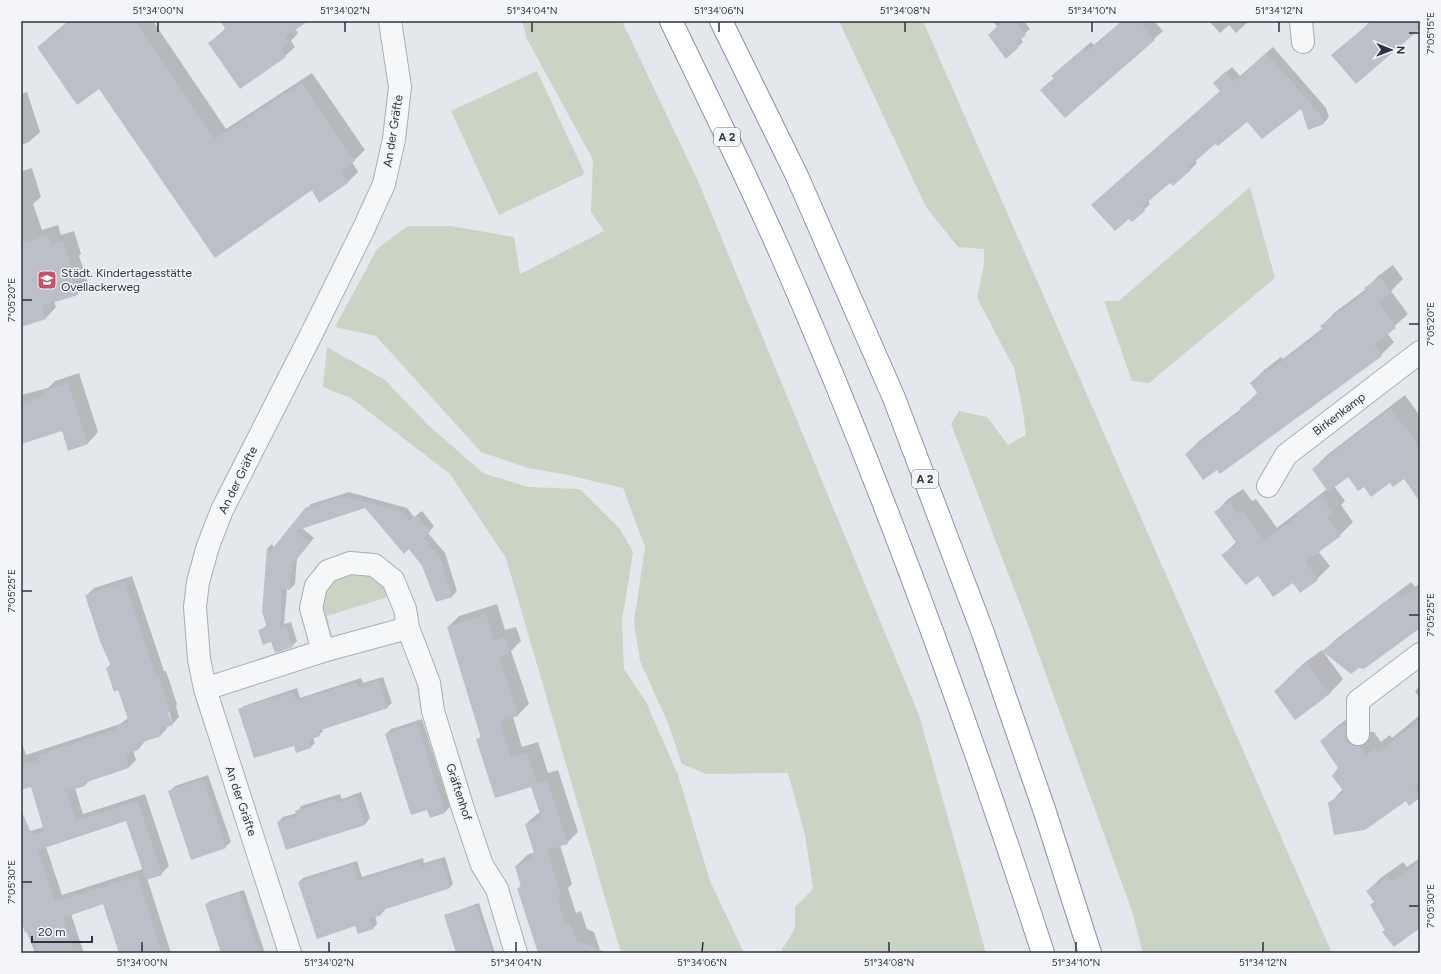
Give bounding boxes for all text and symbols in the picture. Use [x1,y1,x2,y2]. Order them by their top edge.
text: 51°34'00"N [133,4,183,17]
text: 51°34'02"N [320,4,370,17]
text: 51°34'04"N [507,4,557,17]
text: 51°34'06"N [694,4,744,17]
text: 51°34'08"N [880,4,930,17]
text: 51°34'10"N [1068,4,1116,17]
text: 51°34'12"N [1255,4,1303,17]
text: 7°05'15"E [1424,12,1437,54]
north arrow [1371,30,1411,70]
text: N [1394,46,1407,55]
street label: An der Gräfte [380,93,406,168]
road number: A 2 [714,128,740,146]
place label: Städt. Kindertagesstätte Ovellackerweg [61,266,193,294]
school or university icon: Städt. Kindertagesstätte Ovellackerweg [36,269,58,291]
text: 7°05'20"E [5,278,18,322]
text: 7°05'20"E [1424,302,1437,346]
street label: Birkenkamp [1310,390,1368,438]
street label: An der Gräfte [216,444,261,516]
road number: A 2 [912,470,938,488]
text: 7°05'25"E [5,569,18,613]
text: 7°05'25"E [1424,593,1437,637]
street label: Gräftenhof [443,762,475,823]
street label: An der Gräfte [222,764,260,838]
text: 7°05'30"E [5,860,18,904]
text: 7°05'30"E [1424,884,1437,928]
scale bar [32,918,92,944]
text: 20 m [38,925,66,939]
text: 51°34'00"N [117,956,167,969]
text: 51°34'02"N [304,956,354,969]
text: 51°34'04"N [491,956,541,969]
text: 51°34'06"N [677,956,727,969]
text: 51°34'08"N [864,956,914,969]
text: 51°34'10"N [1052,956,1100,969]
text: 51°34'12"N [1239,956,1287,969]

